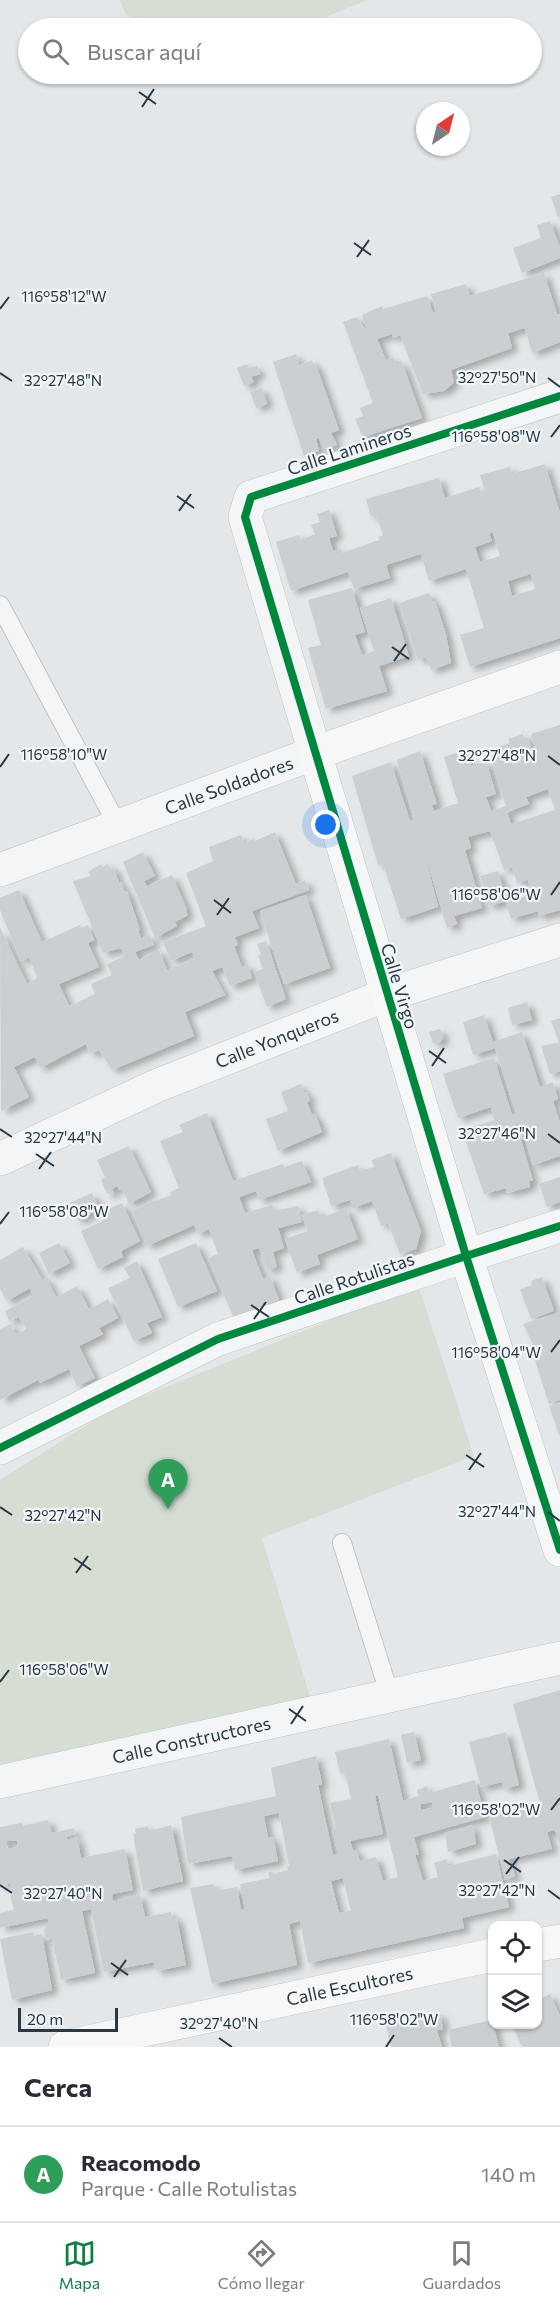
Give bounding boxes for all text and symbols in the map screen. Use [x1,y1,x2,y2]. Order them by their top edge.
search box [18,18,542,84]
icon: search [39,35,72,68]
text: Buscar aquí [87,38,201,65]
north arrow [416,102,470,156]
text: 116°58'12"W [21,287,107,305]
text: 32°27'50"N [458,368,536,386]
text: 32°27'48"N [24,371,102,389]
street label: Calle Lamineros [284,419,414,479]
text: 116°58'08"W [451,427,541,445]
text: 116°58'10"W [21,745,107,763]
text: 32°27'48"N [458,746,536,764]
street label: Calle Soldadores [161,751,296,819]
your location [311,810,340,839]
text: 116°58'06"W [451,885,541,903]
street label: Calle Virgo [377,941,423,1031]
street label: Calle Yonqueros [212,1004,342,1073]
text: 32°27'46"N [458,1124,536,1142]
text: 32°27'44"N [24,1128,102,1146]
text: 116°58'08"W [19,1202,109,1220]
street label: Calle Rotulistas [291,1247,417,1309]
text: 116°58'04"W [451,1343,541,1361]
pin: A [148,1460,188,1509]
text: 32°27'44"N [458,1502,536,1520]
text: 32°27'42"N [24,1506,102,1524]
text: 116°58'06"W [19,1660,109,1678]
street label: Calle Constructores [110,1711,273,1768]
text: 116°58'02"W [452,1800,540,1818]
text: 32°27'42"N [458,1881,536,1899]
text: 32°27'40"N [24,1884,102,1902]
map controls [488,1921,542,2029]
button: locate [488,1921,542,1975]
street label: Calle Escultores [284,1961,415,2010]
button: layers [488,1975,542,2029]
scale bar [18,2005,118,2032]
text: 20 m [27,2009,63,2028]
text: 116°58'02"W [350,2010,438,2028]
text: 32°27'40"N [180,2014,258,2032]
text: Cerca [24,2071,92,2102]
text: Reacomodo [81,2149,201,2176]
text: A [36,2162,51,2186]
text: 140 m [481,2162,536,2186]
text: Parque · Calle Rotulistas [81,2176,297,2200]
tab: Mapa [59,2237,100,2292]
tab: Cómo llegar [218,2237,305,2292]
tab: Guardados [422,2237,501,2292]

